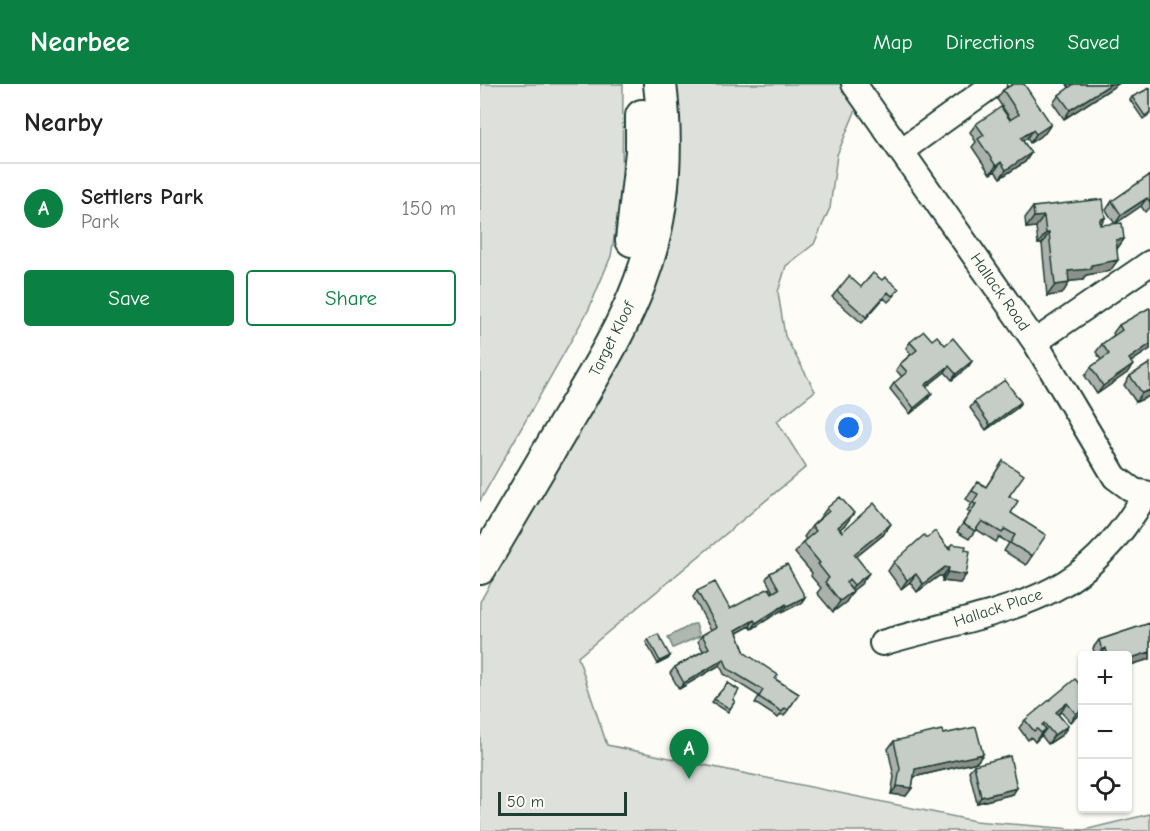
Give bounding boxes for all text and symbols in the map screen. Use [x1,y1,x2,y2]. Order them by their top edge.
text: Nearbee [30,26,130,58]
text: Map [873,30,913,54]
text: Directions [946,30,1035,54]
text: Saved [1068,30,1120,54]
text: Nearby [24,108,103,138]
text: Settlers Park [81,184,203,210]
text: A [38,197,49,220]
text: 150 m [402,197,456,220]
text: Park [81,210,119,233]
street label: Hallack Road [967,250,1033,334]
button: Save [24,270,234,326]
button: Share [246,270,456,326]
street label: Target Kloof [586,297,639,379]
your location [834,413,863,442]
street label: Hallack Place [951,585,1045,631]
map controls [1078,651,1132,813]
button: + [1078,651,1132,705]
button: − [1078,705,1132,759]
pin: A [670,730,708,779]
button: locate [1078,759,1132,813]
scale bar [498,789,627,816]
text: 50 m [507,793,544,811]

